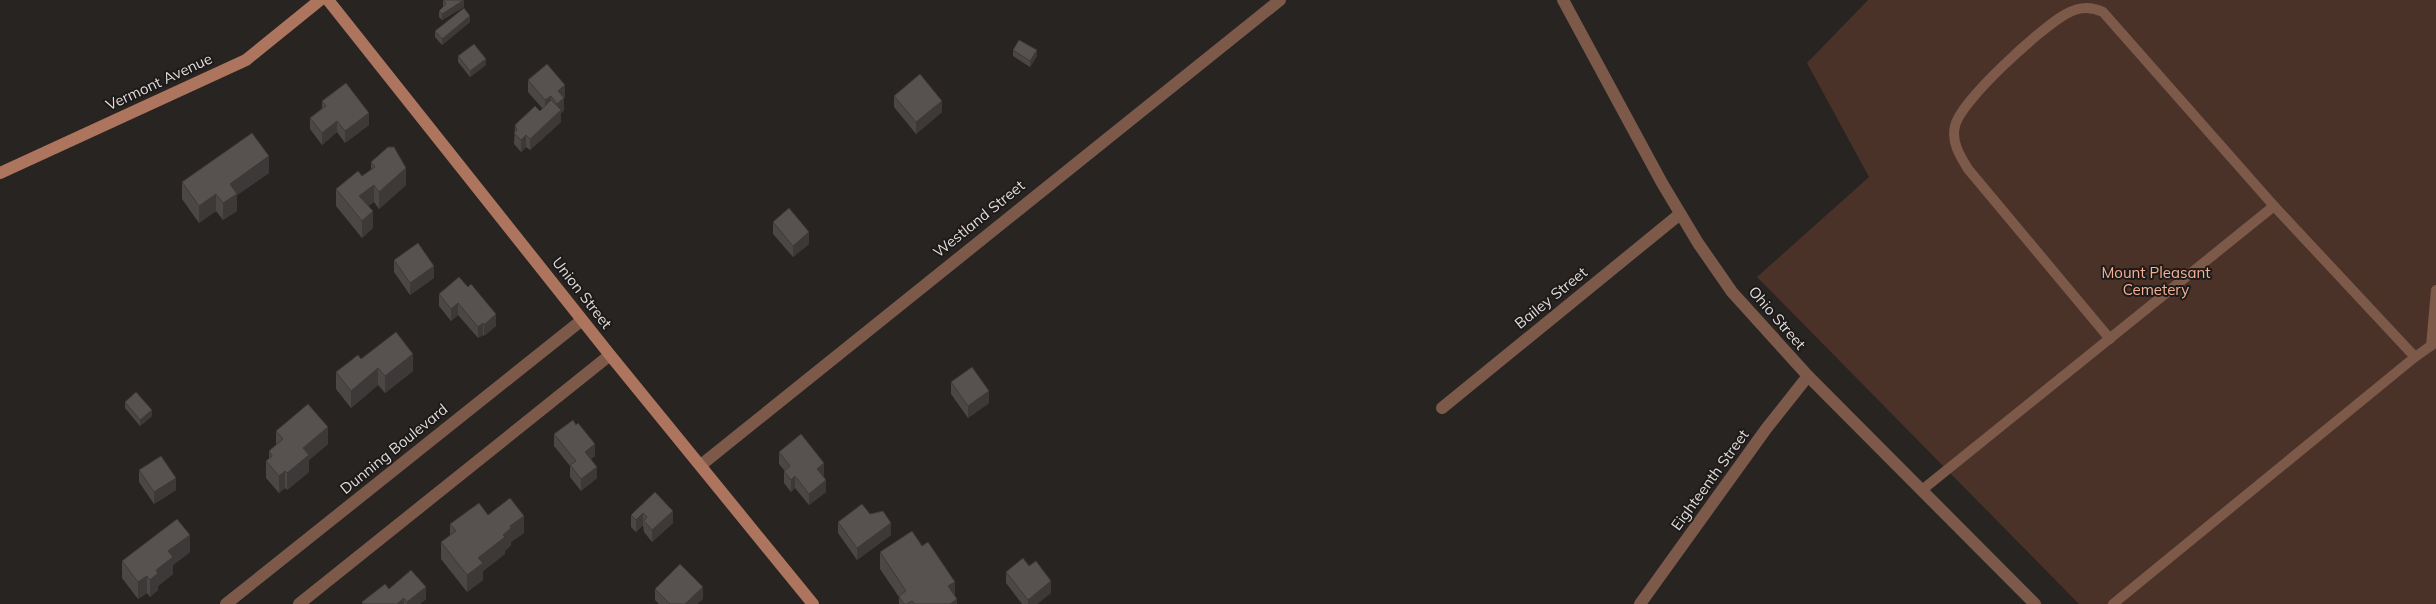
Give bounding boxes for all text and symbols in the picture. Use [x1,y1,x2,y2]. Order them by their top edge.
street label: Vermont Avenue [103,49,215,114]
street label: Westland Street [929,176,1028,261]
street label: Union Street [548,253,616,332]
street label: Bailey Street [1511,263,1591,333]
park label: Mount Pleasant Cemetery [2101,263,2211,299]
street label: Ohio Street [1745,282,1810,353]
street label: Dunning Boulevard [336,399,451,498]
street label: Eighteenth Street [1667,426,1753,534]

